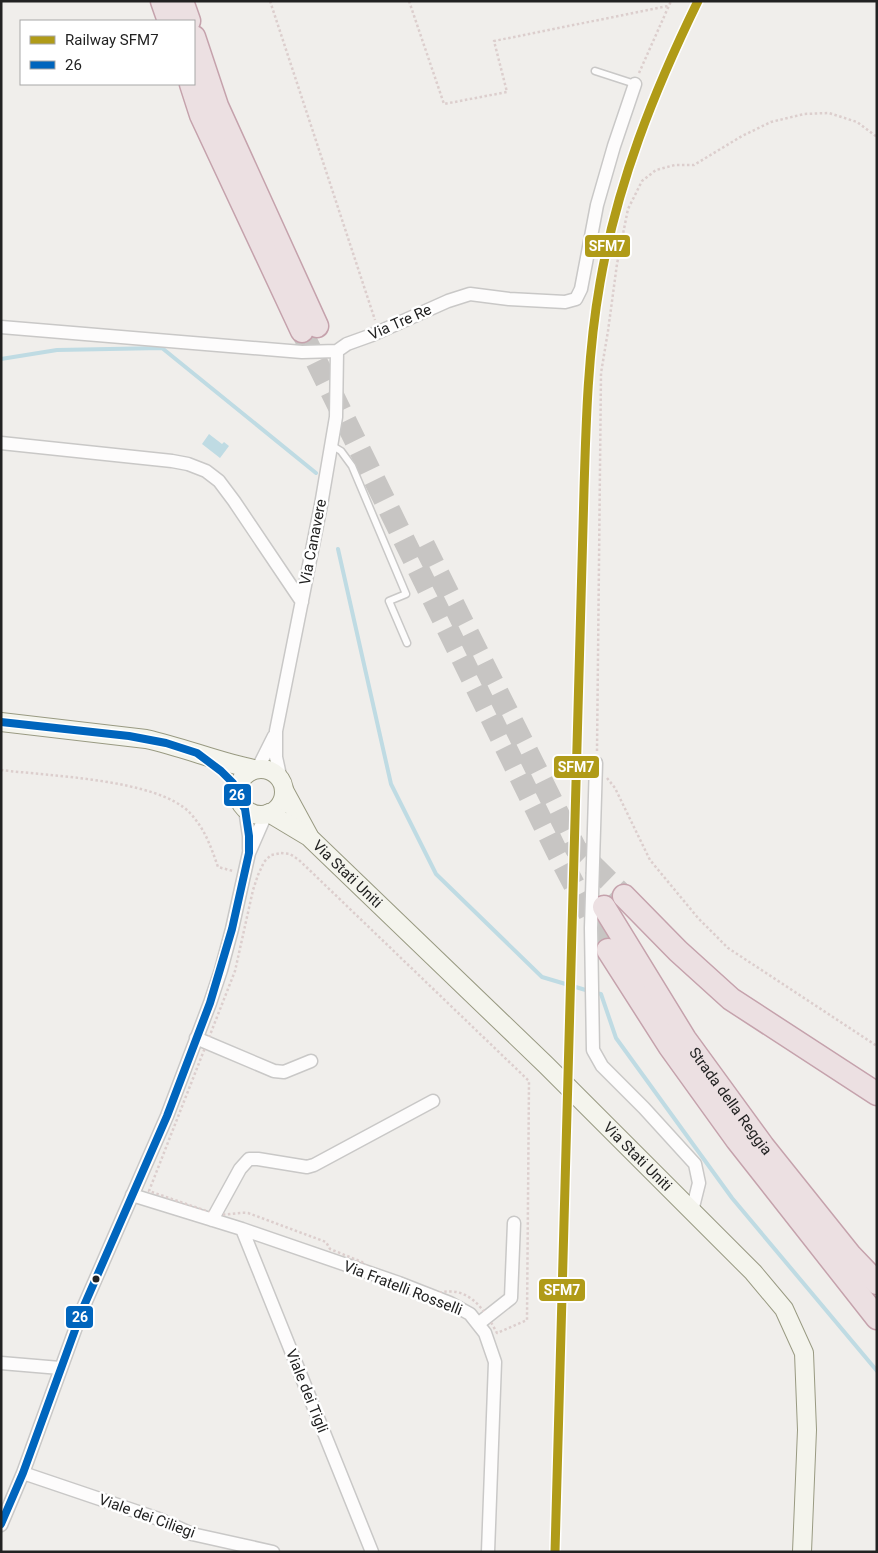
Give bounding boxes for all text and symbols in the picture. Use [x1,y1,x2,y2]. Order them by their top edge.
legend [20,20,195,85]
text: Railway SFM7 [65,31,159,49]
text: 26 [65,56,82,74]
line badge: SFM7 [584,234,631,258]
text: SFM7 [589,238,625,254]
street label: Via Tre Re [366,300,434,344]
street label: Via Canavere [296,497,330,587]
line badge: SFM7 [553,755,600,779]
text: SFM7 [558,759,594,775]
line badge: 26 [223,783,252,807]
text: 26 [229,787,245,803]
street label: Via Stati Uniti [309,836,386,912]
street label: Strada della Reggia [685,1044,776,1159]
street label: Via Stati Uniti [599,1118,676,1195]
street label: Via Fratelli Rosselli [341,1257,465,1319]
unlabelled marker [91,1274,101,1284]
line badge: SFM7 [538,1278,586,1302]
text: SFM7 [544,1282,580,1298]
line badge: 26 [65,1305,94,1329]
text: 26 [72,1309,88,1325]
street label: Viale dei Tigli [282,1347,332,1435]
street label: Viale dei Ciliegi [96,1490,198,1542]

